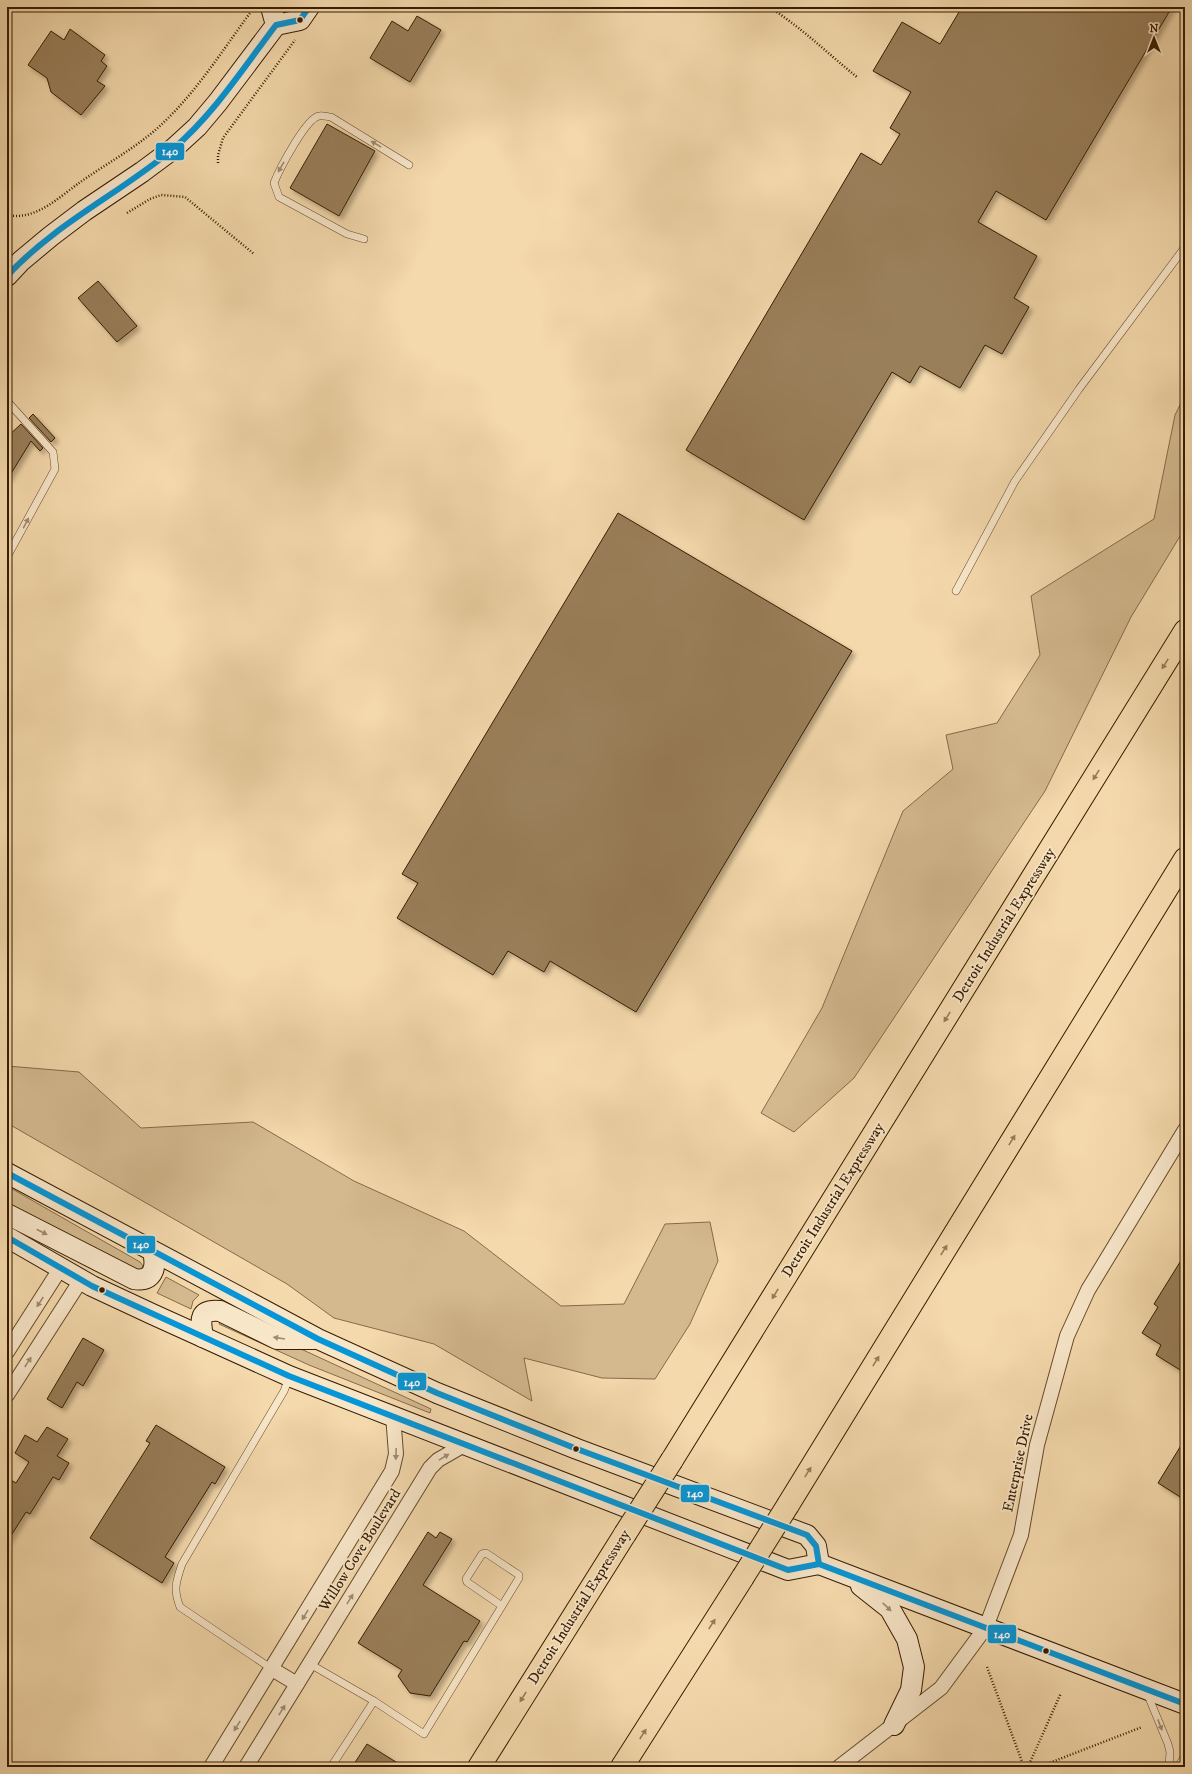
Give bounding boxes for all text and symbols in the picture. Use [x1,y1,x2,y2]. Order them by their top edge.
unlabelled marker [295,15,305,25]
north arrow [1134,18,1174,58]
text: N [1149,22,1159,36]
one-way arrow [370,141,382,148]
line badge: 140 [155,142,185,161]
text: 140 [162,145,178,159]
one-way arrow [278,161,285,173]
one-way arrow [22,517,29,529]
one-way arrow [1161,658,1168,670]
one-way arrow [1093,769,1100,781]
street label: Detroit Industrial Expressway [948,843,1060,1006]
one-way arrow [944,1011,951,1023]
street label: Detroit Industrial Expressway [777,1118,889,1281]
one-way arrow [1009,1134,1016,1146]
one-way arrow [36,1229,47,1235]
line badge: 140 [126,1235,156,1254]
text: 140 [133,1238,149,1252]
one-way arrow [941,1244,948,1256]
unlabelled marker [97,1285,107,1295]
one-way arrow [771,1289,779,1299]
one-way arrow [36,1296,43,1308]
one-way arrow [273,1334,286,1340]
one-way arrow [872,1356,880,1366]
one-way arrow [24,1357,32,1367]
line badge: 140 [397,1372,427,1391]
text: 140 [404,1376,420,1390]
street label: Enterprise Drive [998,1412,1038,1514]
unlabelled marker [571,1444,581,1454]
one-way arrow [392,1448,399,1460]
one-way arrow [438,1453,450,1460]
one-way arrow [804,1467,812,1477]
line badge: 140 [680,1484,710,1503]
street label: Willow Cove Boulevard [314,1485,406,1615]
text: 140 [687,1487,703,1501]
street label: Detroit Industrial Expressway [523,1525,635,1688]
one-way arrow [346,1593,353,1605]
one-way arrow [882,1602,891,1612]
one-way arrow [301,1609,308,1621]
one-way arrow [709,1619,716,1630]
line badge: 140 [987,1624,1017,1644]
text: 140 [994,1628,1010,1642]
unlabelled marker [1041,1646,1051,1656]
one-way arrow [519,1691,526,1703]
one-way arrow [278,1704,285,1716]
one-way arrow [1157,1719,1163,1731]
one-way arrow [233,1720,240,1732]
one-way arrow [639,1728,646,1740]

